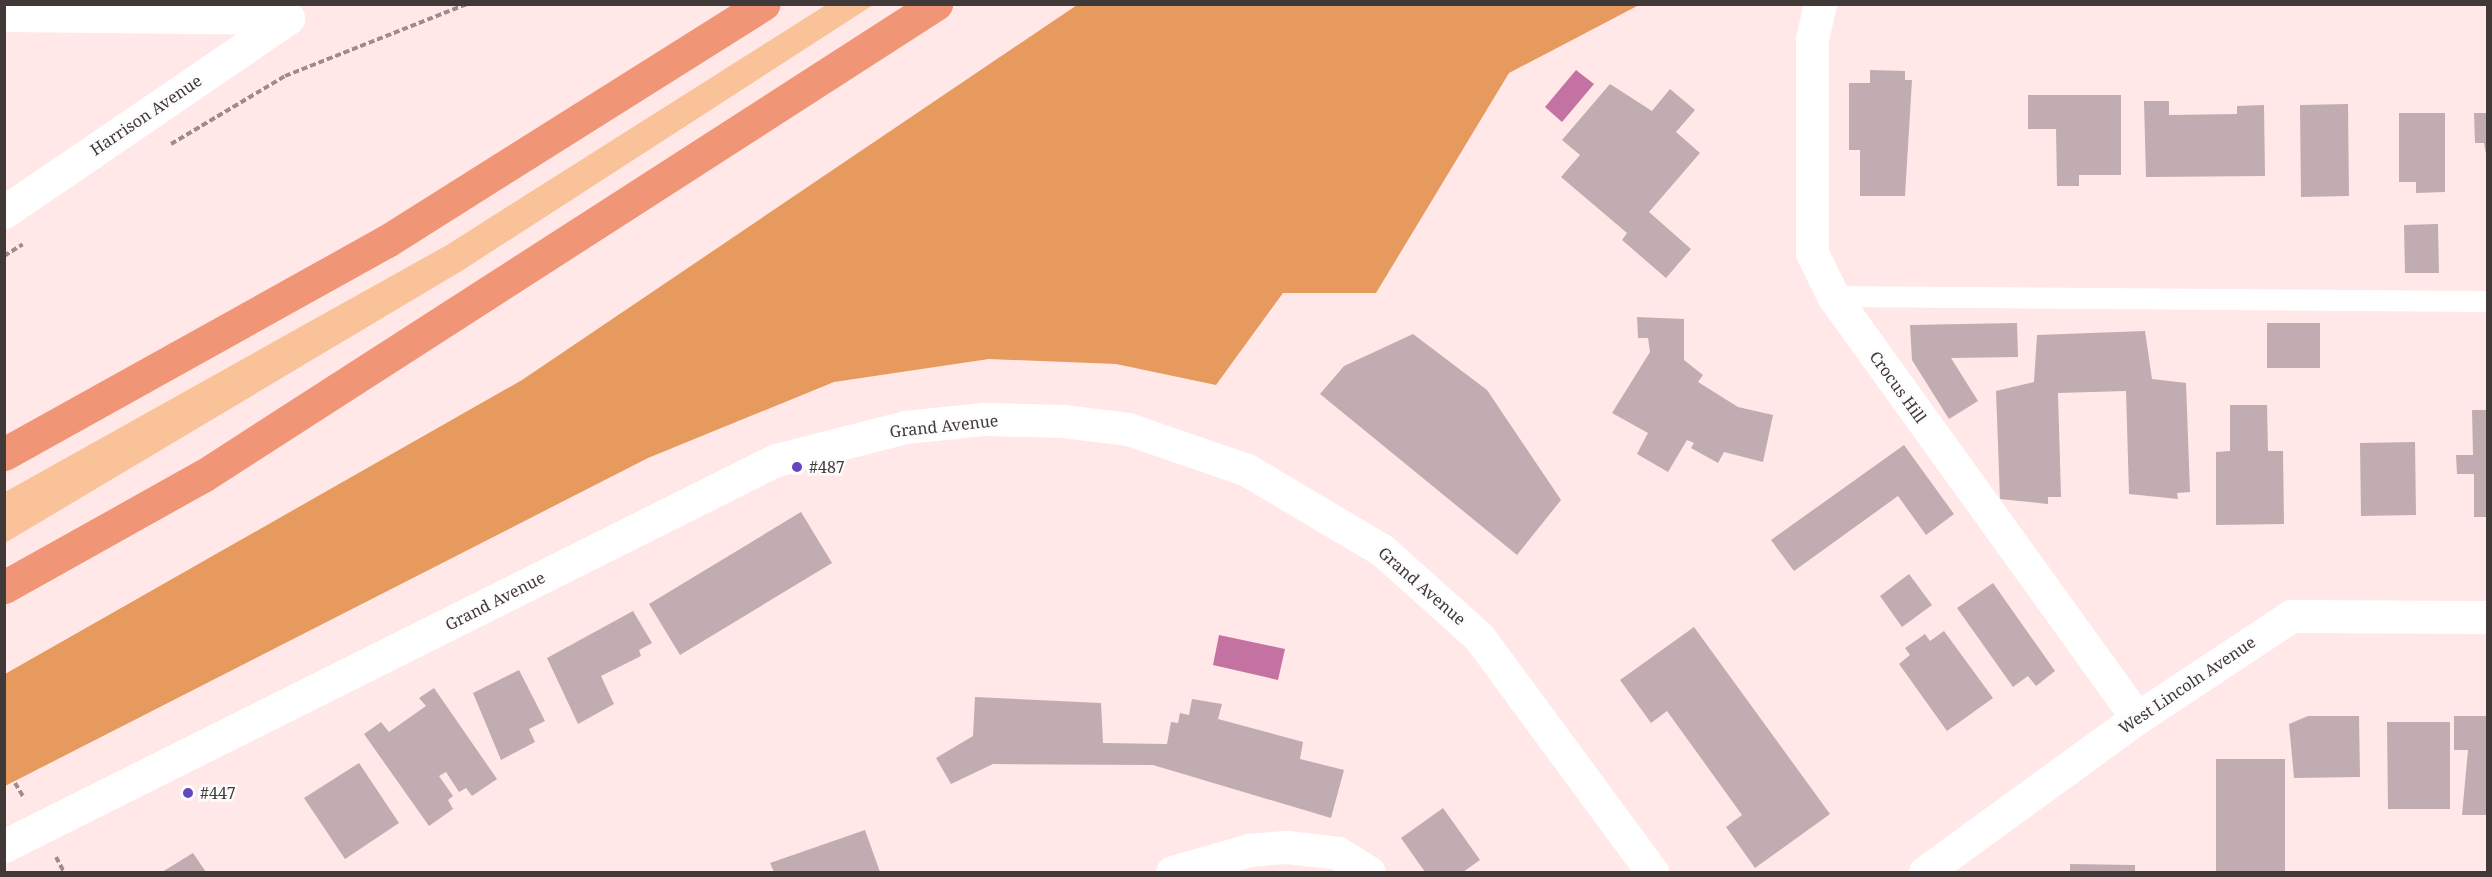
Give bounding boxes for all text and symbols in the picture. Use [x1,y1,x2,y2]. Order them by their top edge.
street label: Harrison Avenue [87,71,205,159]
street label: Crocus Hill [1866,347,1930,427]
street label: Grand Avenue [889,411,999,441]
place label: #487 [809,457,845,477]
marker: #487 [790,460,804,474]
street label: Grand Avenue [1375,543,1469,629]
street label: Grand Avenue [442,568,548,634]
street label: West Lincoln Avenue [2115,632,2259,738]
place label: #447 [200,783,236,803]
marker: #447 [181,786,195,800]

